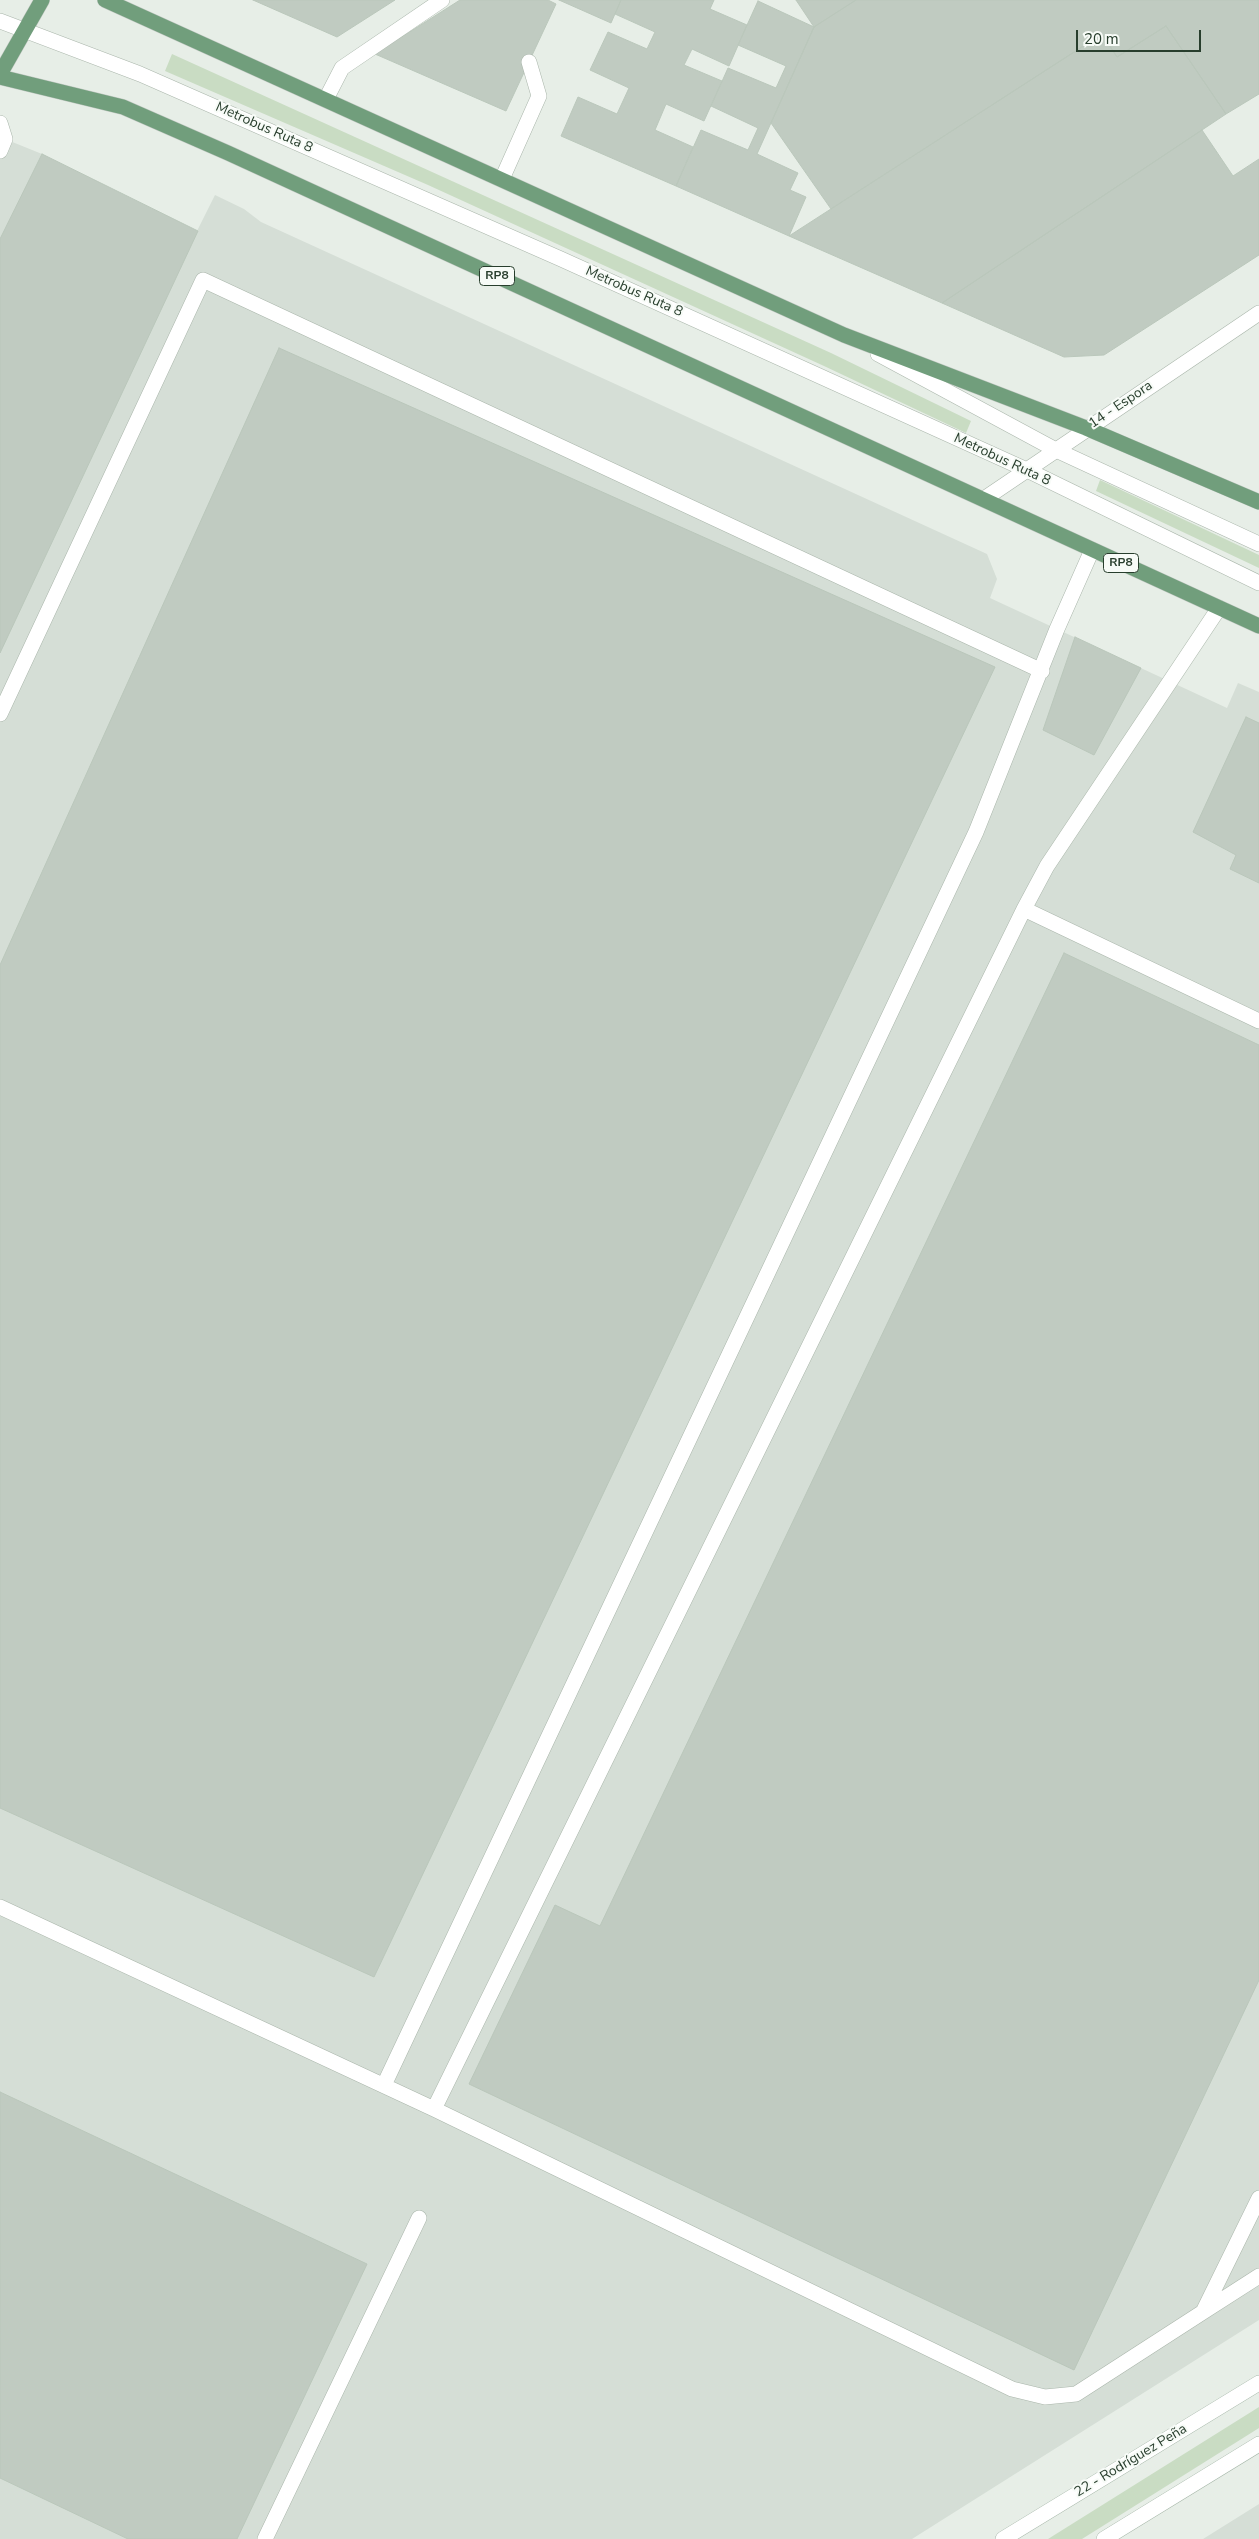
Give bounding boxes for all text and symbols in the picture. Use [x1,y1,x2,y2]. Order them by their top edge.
scale bar [1079,20,1204,52]
text: 20 m [1084,29,1119,49]
street label: Metrobus Ruta 8 [213,99,315,157]
street label: Metrobus Ruta 8 [583,263,685,321]
road number: RP8 [480,266,514,286]
street label: 14 - Espora [1086,378,1156,432]
street label: Metrobus Ruta 8 [951,430,1053,490]
road number: RP8 [1104,554,1138,572]
street label: 22 - Rodríguez Peña [1072,2421,1190,2501]

